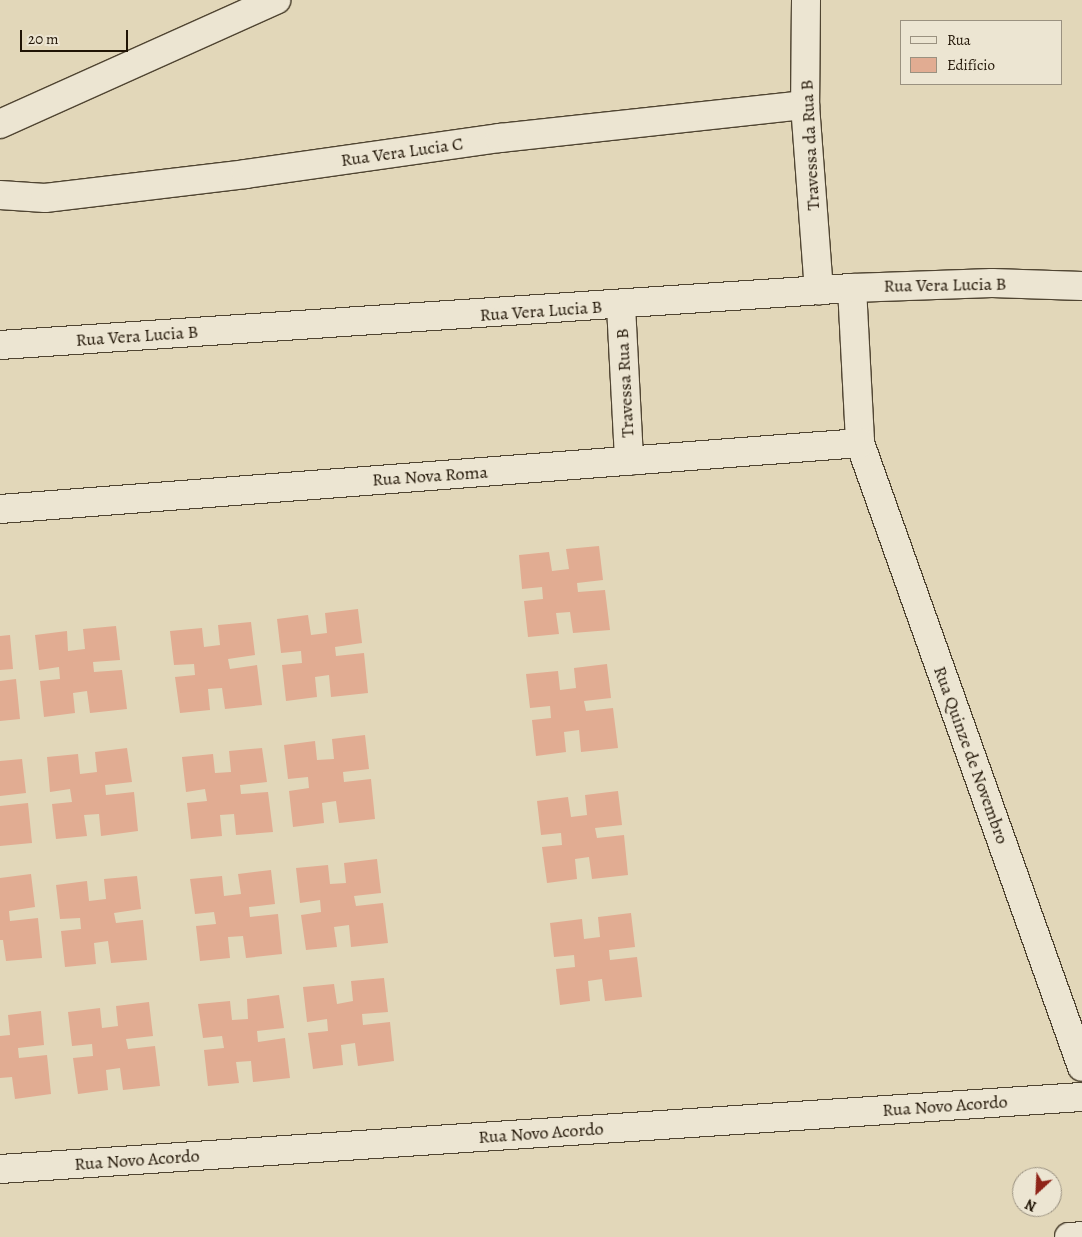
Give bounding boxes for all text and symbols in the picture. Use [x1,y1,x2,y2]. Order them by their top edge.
scale bar [22,20,130,52]
legend [900,20,1062,85]
text: 20 m [28,29,59,49]
text: Rua [947,30,971,50]
text: Edifício [947,55,995,75]
street label: Travessa da Rua B [796,79,824,211]
street label: Rua Vera Lucia C [339,133,465,171]
street label: Rua Vera Lucia B [883,273,1007,297]
street label: Rua Vera Lucia B [479,296,603,326]
street label: Rua Vera Lucia B [75,321,199,351]
street label: Travessa Rua B [611,328,639,438]
street label: Rua Nova Roma [371,461,489,491]
street label: Rua Quinze de Novembro [929,663,1013,847]
street label: Rua Novo Acordo [882,1091,1008,1121]
street label: Rua Novo Acordo [478,1118,604,1148]
street label: Rua Novo Acordo [74,1145,200,1175]
north arrow [1012,1167,1062,1217]
text: N [1022,1194,1040,1216]

